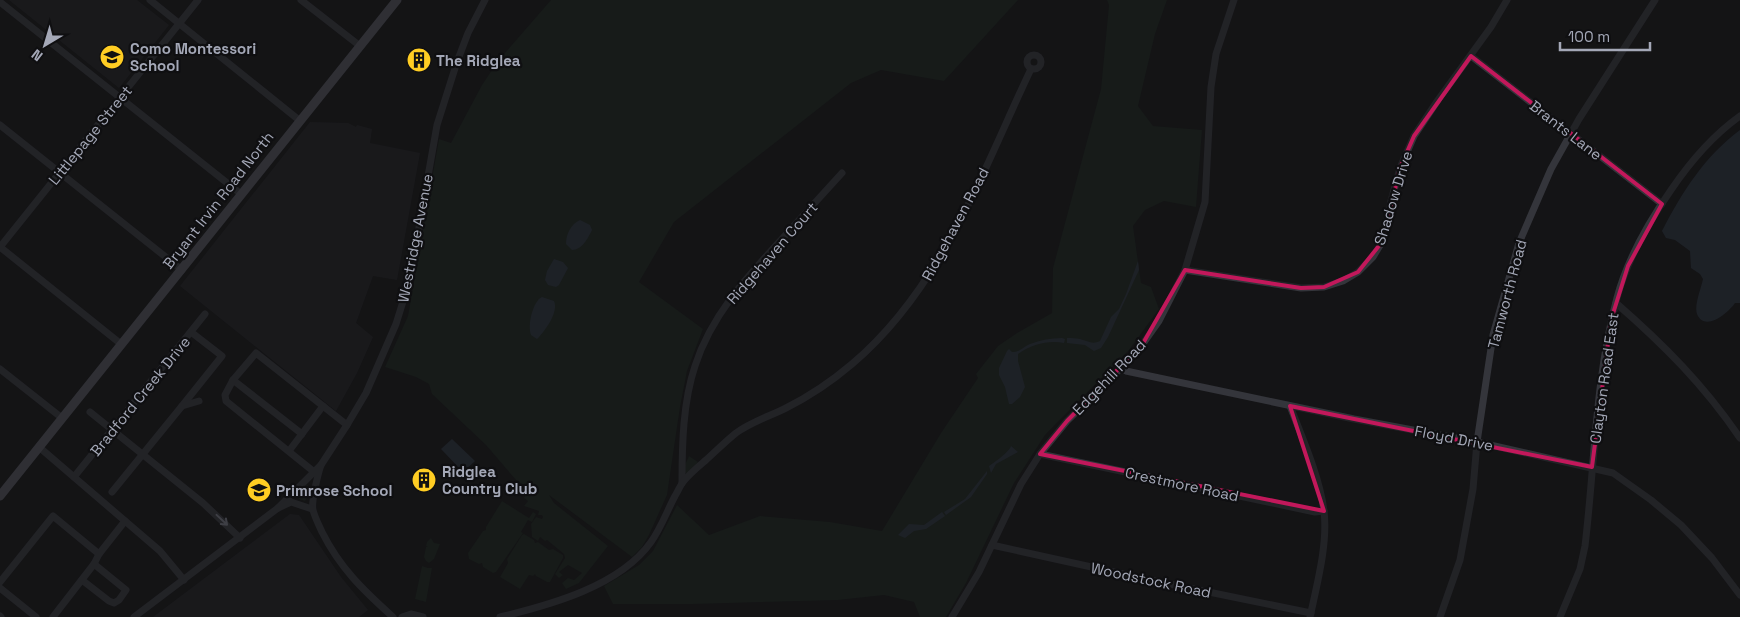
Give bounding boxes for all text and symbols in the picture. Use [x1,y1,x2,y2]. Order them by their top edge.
north arrow [20,20,70,70]
scale bar [1560,20,1650,52]
text: 100 m [1568,27,1610,46]
place label: Como Montessori School [130,39,256,75]
school or university icon: Como Montessori School [99,44,125,70]
text: N [28,45,46,65]
building icon: The Ridglea [406,47,432,73]
place label: The Ridglea [436,51,521,70]
street label: Littlepage Street [44,81,136,189]
street label: Brants Lane [1526,96,1606,164]
street label: Bryant Irvin Road North [159,128,277,272]
street label: Shadow Drive [1370,149,1416,247]
street label: Ridgehaven Road [917,164,993,284]
street label: Westridge Avenue [393,172,437,304]
street label: Ridgehaven Court [722,198,822,308]
street label: Tamworth Road [1483,237,1531,351]
street label: Clayton Road East [1585,311,1623,445]
street label: Bradford Creek Drive [86,332,194,460]
street label: Edgehill Road [1068,335,1150,419]
street label: Floyd Drive [1413,421,1495,455]
place label: Ridglea Country Club [442,462,537,498]
street label: Crestmore Road [1123,463,1241,505]
building icon: Ridglea Country Club [411,467,437,493]
school or university icon: Primrose School [246,477,272,503]
place label: Primrose School [276,481,392,500]
one-way arrow [215,514,228,526]
street label: Woodstock Road [1089,558,1213,602]

